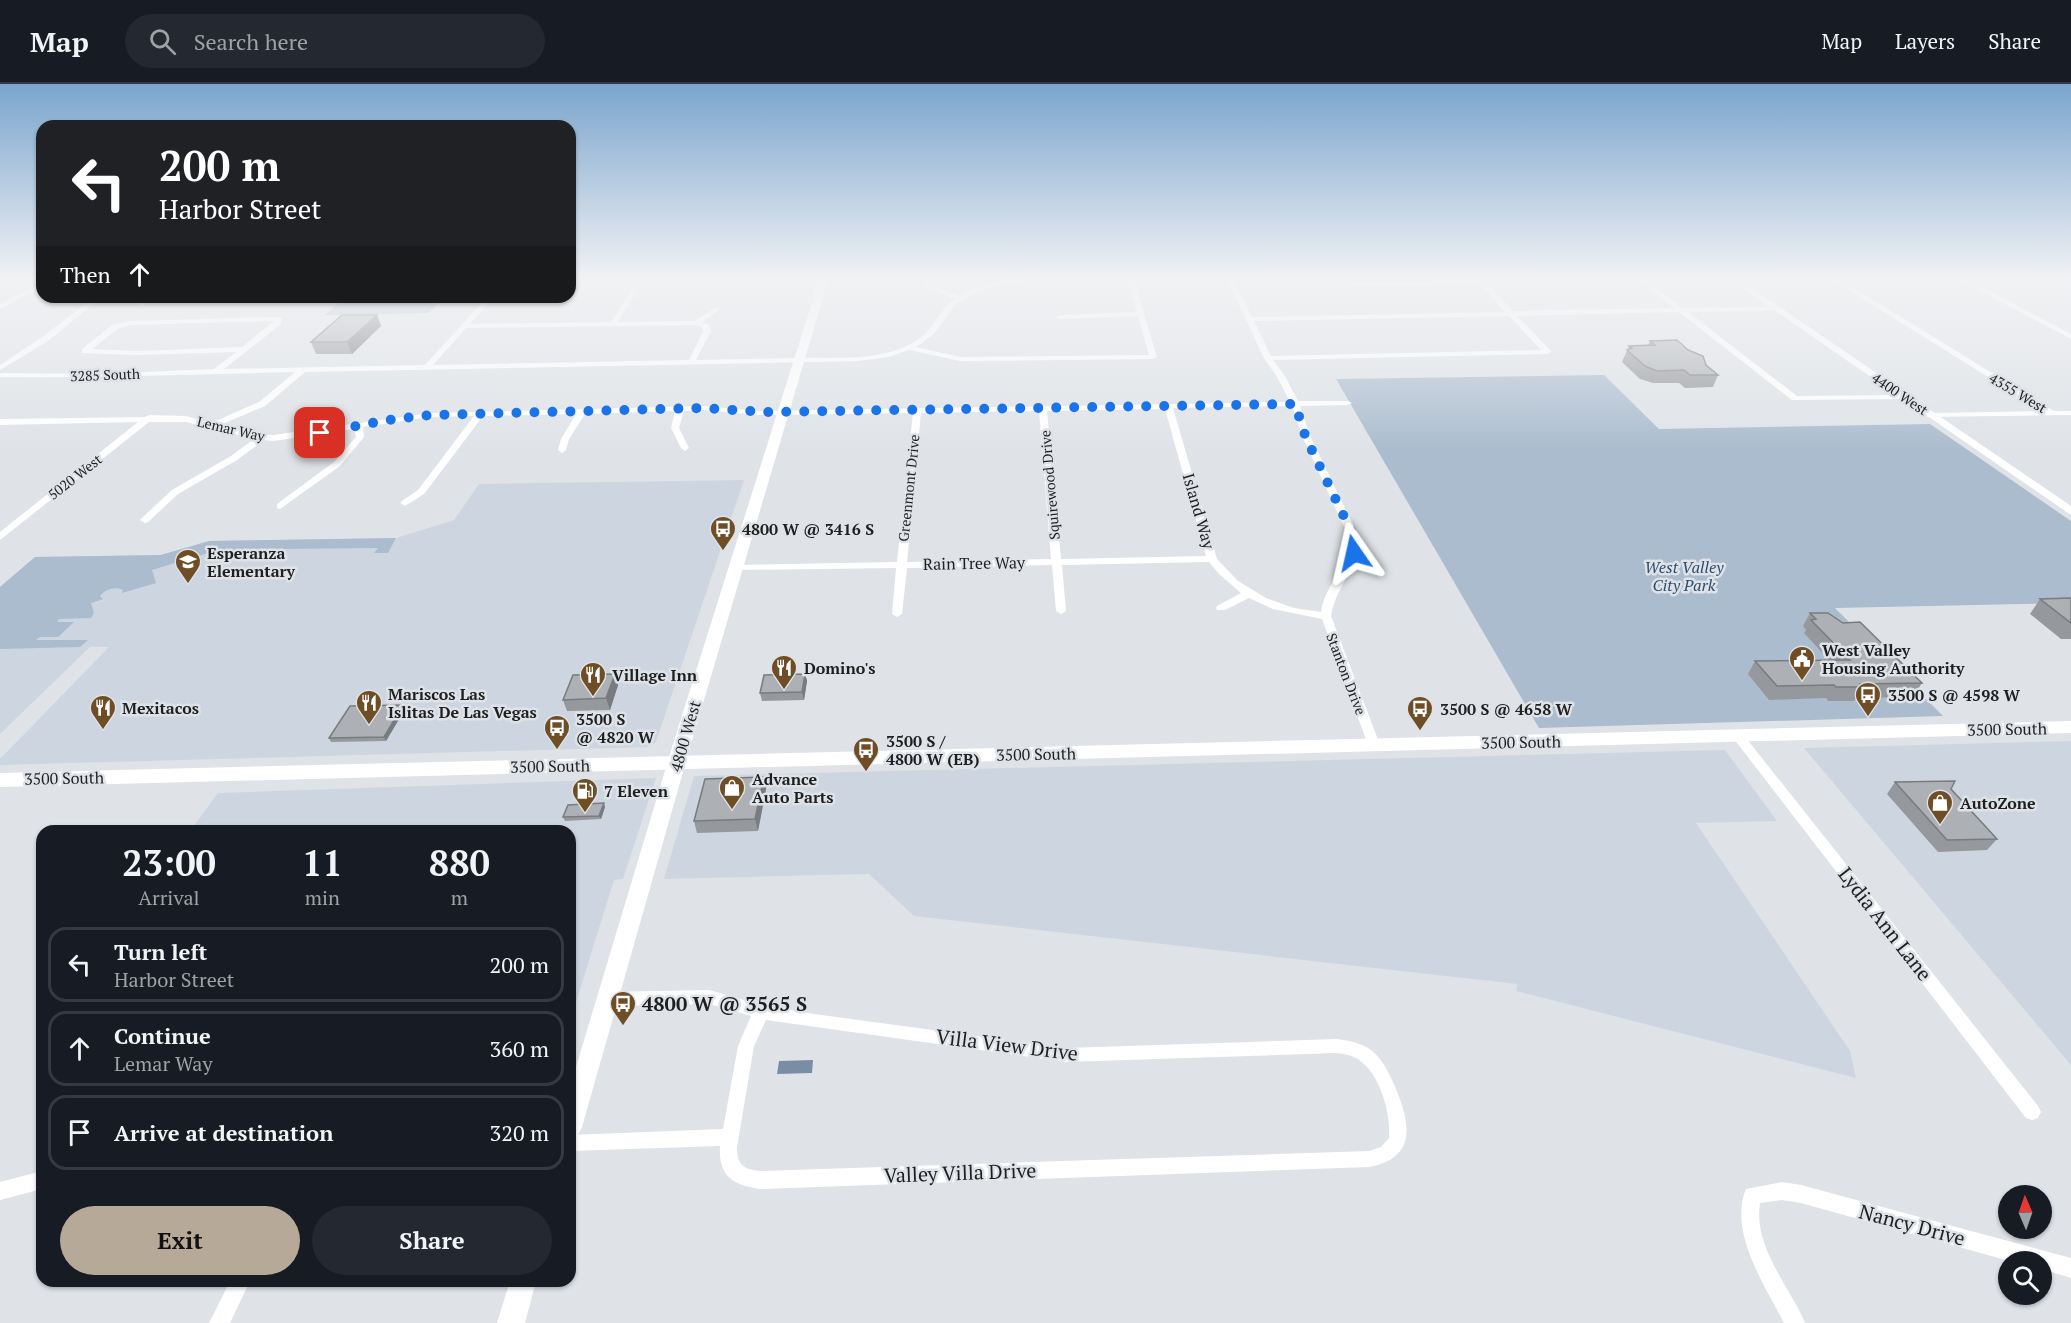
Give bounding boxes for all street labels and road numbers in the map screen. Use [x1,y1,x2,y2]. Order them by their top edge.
street label: 3285 South [70,364,140,385]
street label: 4400 West [1869,368,1933,420]
street label: 4355 West [1986,368,2051,418]
street label: Lemar Way [195,411,268,446]
street label: Squirewood Drive [1035,429,1064,541]
street label: Greenmont Drive [893,433,924,542]
street label: 5020 West [44,449,106,504]
street label: Island Way [1178,471,1221,552]
street label: Rain Tree Way [923,551,1026,575]
street label: Stanton Drive [1322,630,1371,717]
street label: 4800 West [664,698,706,774]
street label: 3500 South [1967,717,2048,741]
street label: 3500 South [1481,730,1562,754]
street label: 3500 South [996,742,1077,766]
street label: 3500 South [510,754,591,778]
street label: 3500 South [24,766,105,790]
street label: Lydia Ann Lane [1833,861,1938,986]
street label: Villa View Drive [934,1022,1080,1067]
street label: Valley Villa Drive [883,1156,1037,1189]
street label: Nancy Drive [1856,1197,1968,1252]

